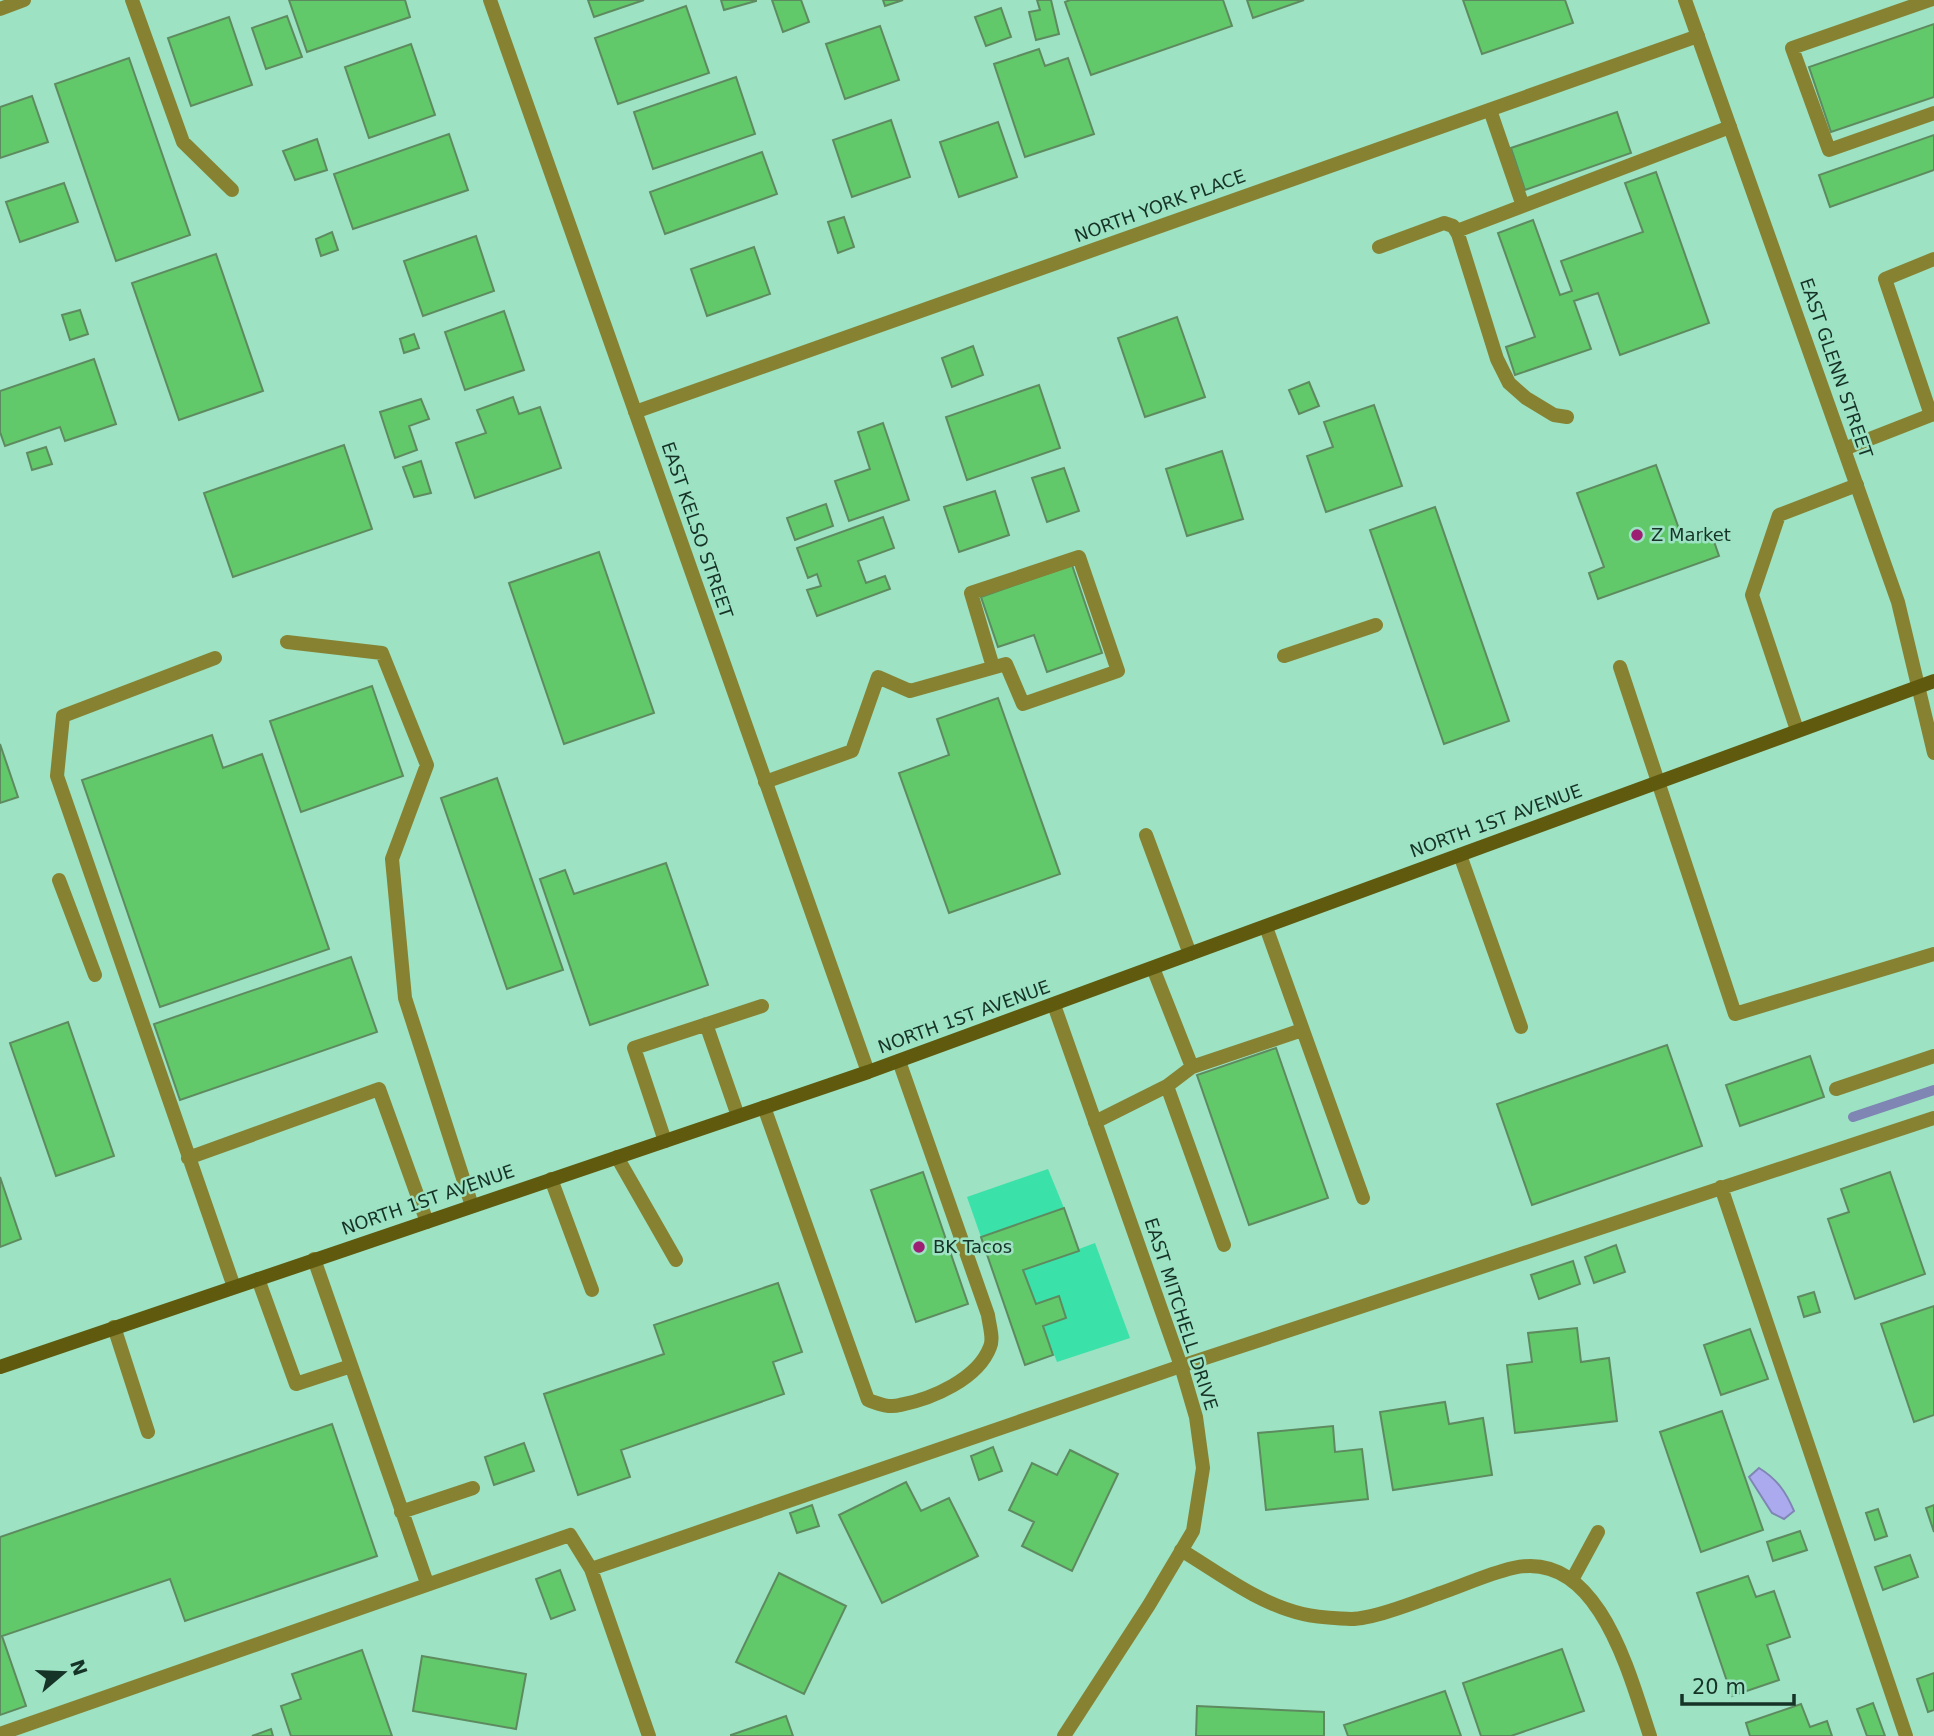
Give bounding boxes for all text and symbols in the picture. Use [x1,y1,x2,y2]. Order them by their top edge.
street label: NORTH YORK PLACE [1071,165,1248,246]
street label: EAST GLENN STREET [1796,275,1877,461]
street label: EAST KELSO STREET [657,439,738,622]
place label: Z Market [1651,524,1731,545]
marker: Z Market [1629,527,1645,543]
street label: NORTH 1ST AVENUE [1407,780,1585,861]
street label: NORTH 1ST AVENUE [875,976,1053,1057]
street label: NORTH 1ST AVENUE [339,1160,517,1239]
street label: EAST MITCHELL DRIVE [1140,1215,1223,1413]
place label: BK Tacos [933,1236,1012,1257]
marker: BK Tacos [911,1239,927,1255]
north arrow [28,1638,98,1708]
text: N [66,1656,92,1679]
scale bar [1682,1662,1794,1706]
text: 20 m [1692,1675,1746,1699]

